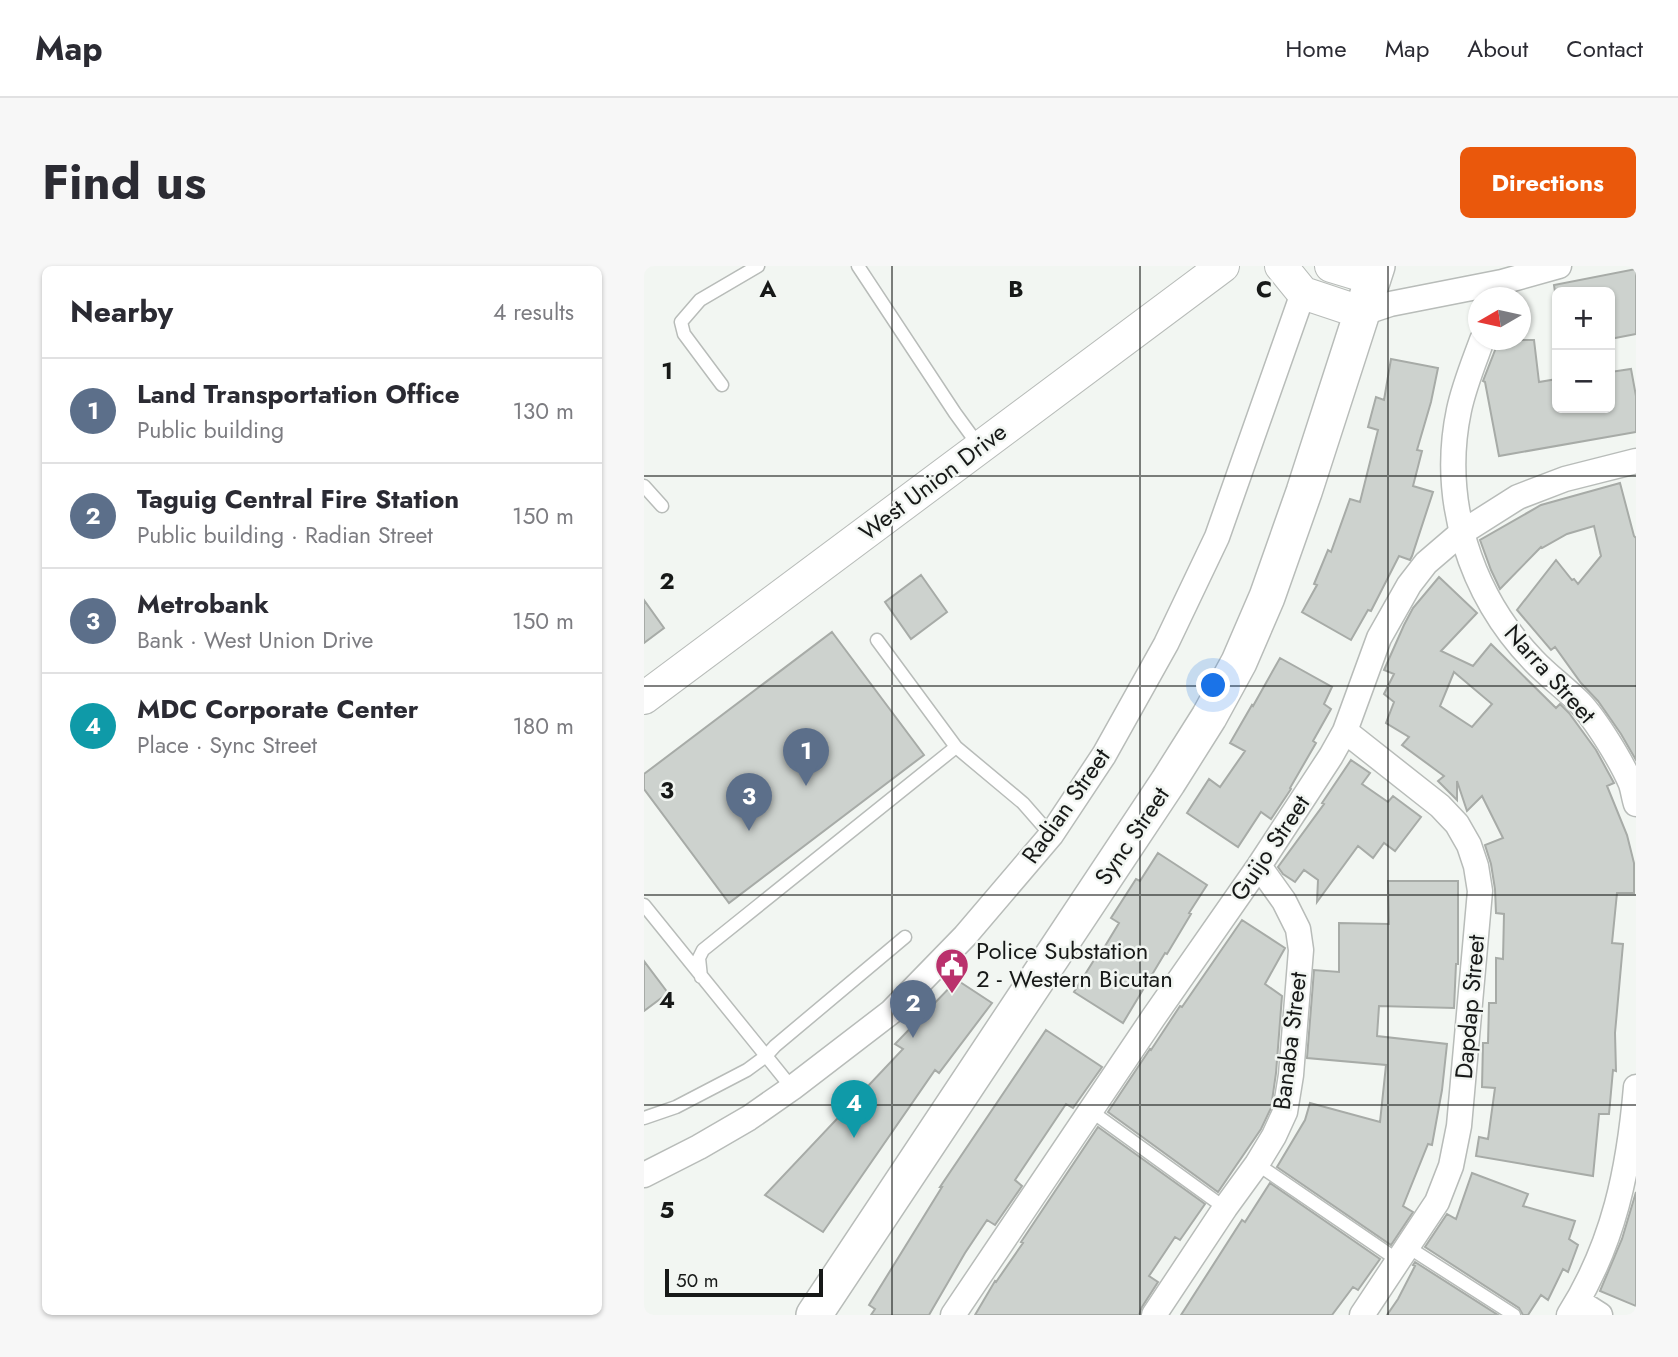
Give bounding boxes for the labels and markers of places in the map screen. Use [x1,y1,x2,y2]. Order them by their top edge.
pin: 1 [783,728,829,786]
pin: 3 [726,773,772,831]
place label: Police Substation 2 - Western Bicutan [976,933,1173,996]
public building icon: Police Substation 2 - Western Bicutan [933,946,971,995]
pin: 2 [890,980,936,1038]
pin: 4 [831,1080,877,1138]

